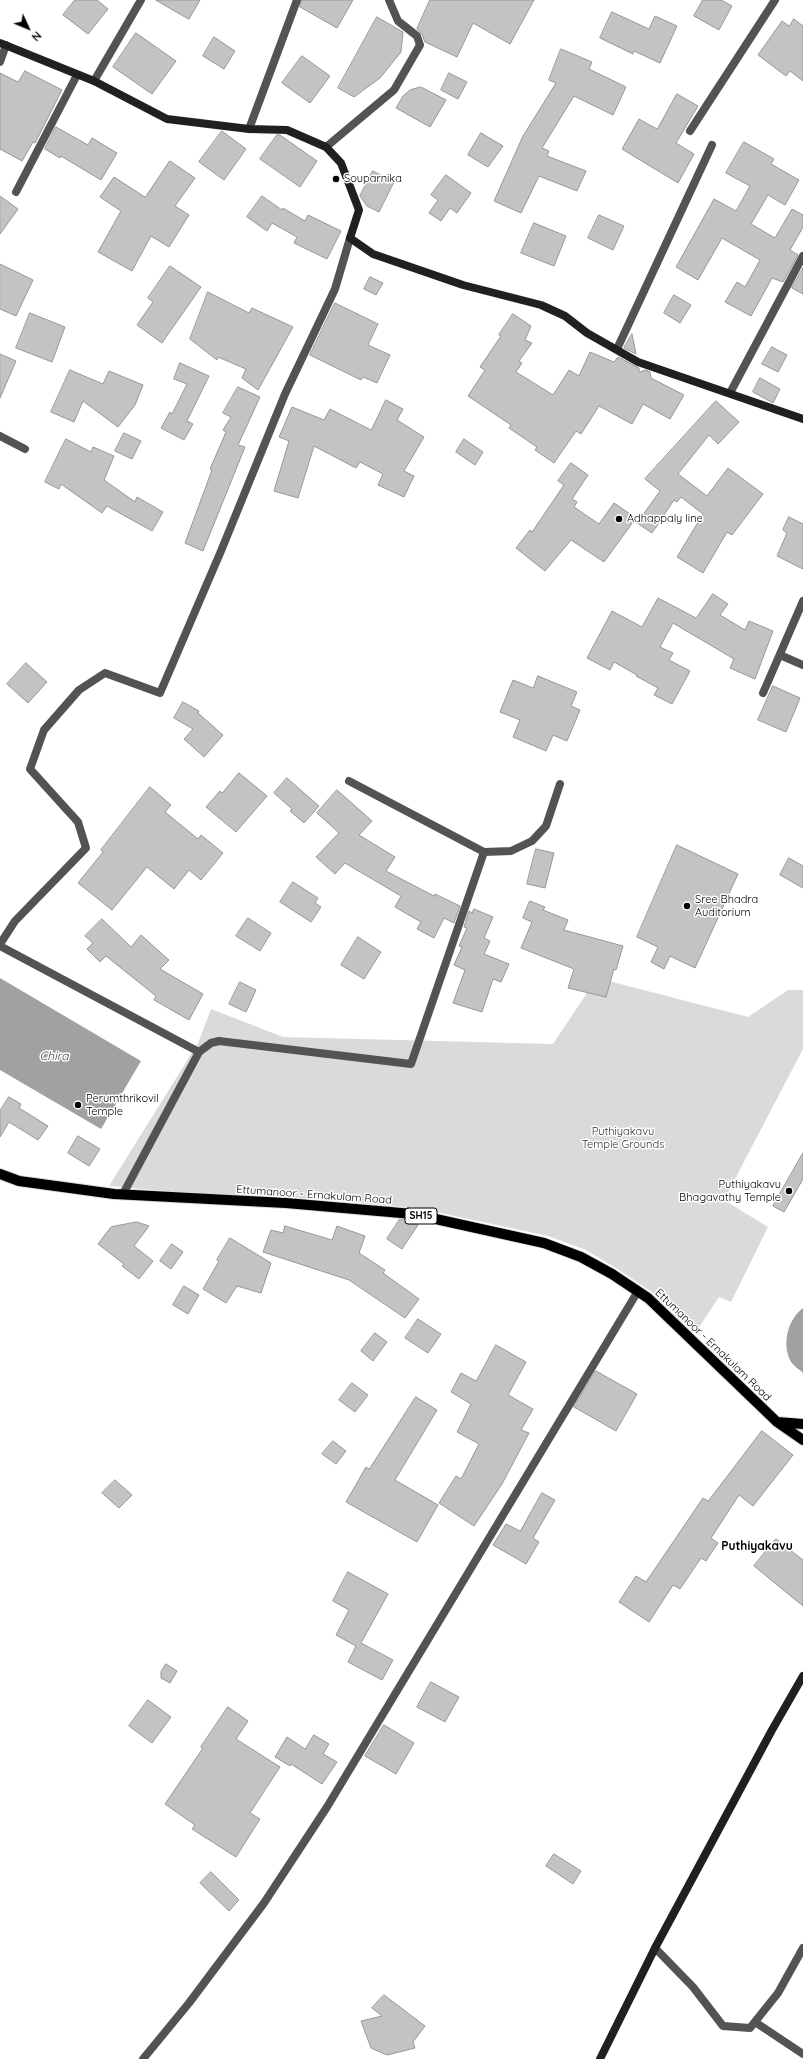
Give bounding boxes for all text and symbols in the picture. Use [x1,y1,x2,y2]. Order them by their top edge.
north arrow [8,8,48,48]
text: N [29,29,44,44]
place label: Souparnika [344,172,402,186]
marker: Souparnika [331,174,341,184]
place label: Adhappaly line [627,512,703,526]
marker: Adhappaly line [614,514,624,524]
place label: Sree Bhadra Auditorium [695,893,758,919]
marker: Sree Bhadra Auditorium [682,901,692,911]
water label: Chira [40,1049,68,1063]
place label: Perumthrikovil Temple [86,1092,159,1118]
marker: Perumthrikovil Temple [73,1100,83,1110]
park label: Puthiyakavu Temple Grounds [582,1125,664,1151]
place label: Puthiyakavu Bhagavathy Temple [679,1178,781,1204]
street label: Ettumanoor - Ernakulam Road [236,1183,392,1207]
marker: Puthiyakavu Bhagavathy Temple [784,1186,794,1196]
road number: SH15 [405,1208,437,1224]
street label: Ettumanoor - Ernakulam Road [652,1286,774,1404]
district label: Puthiyakavu [721,1539,793,1553]

